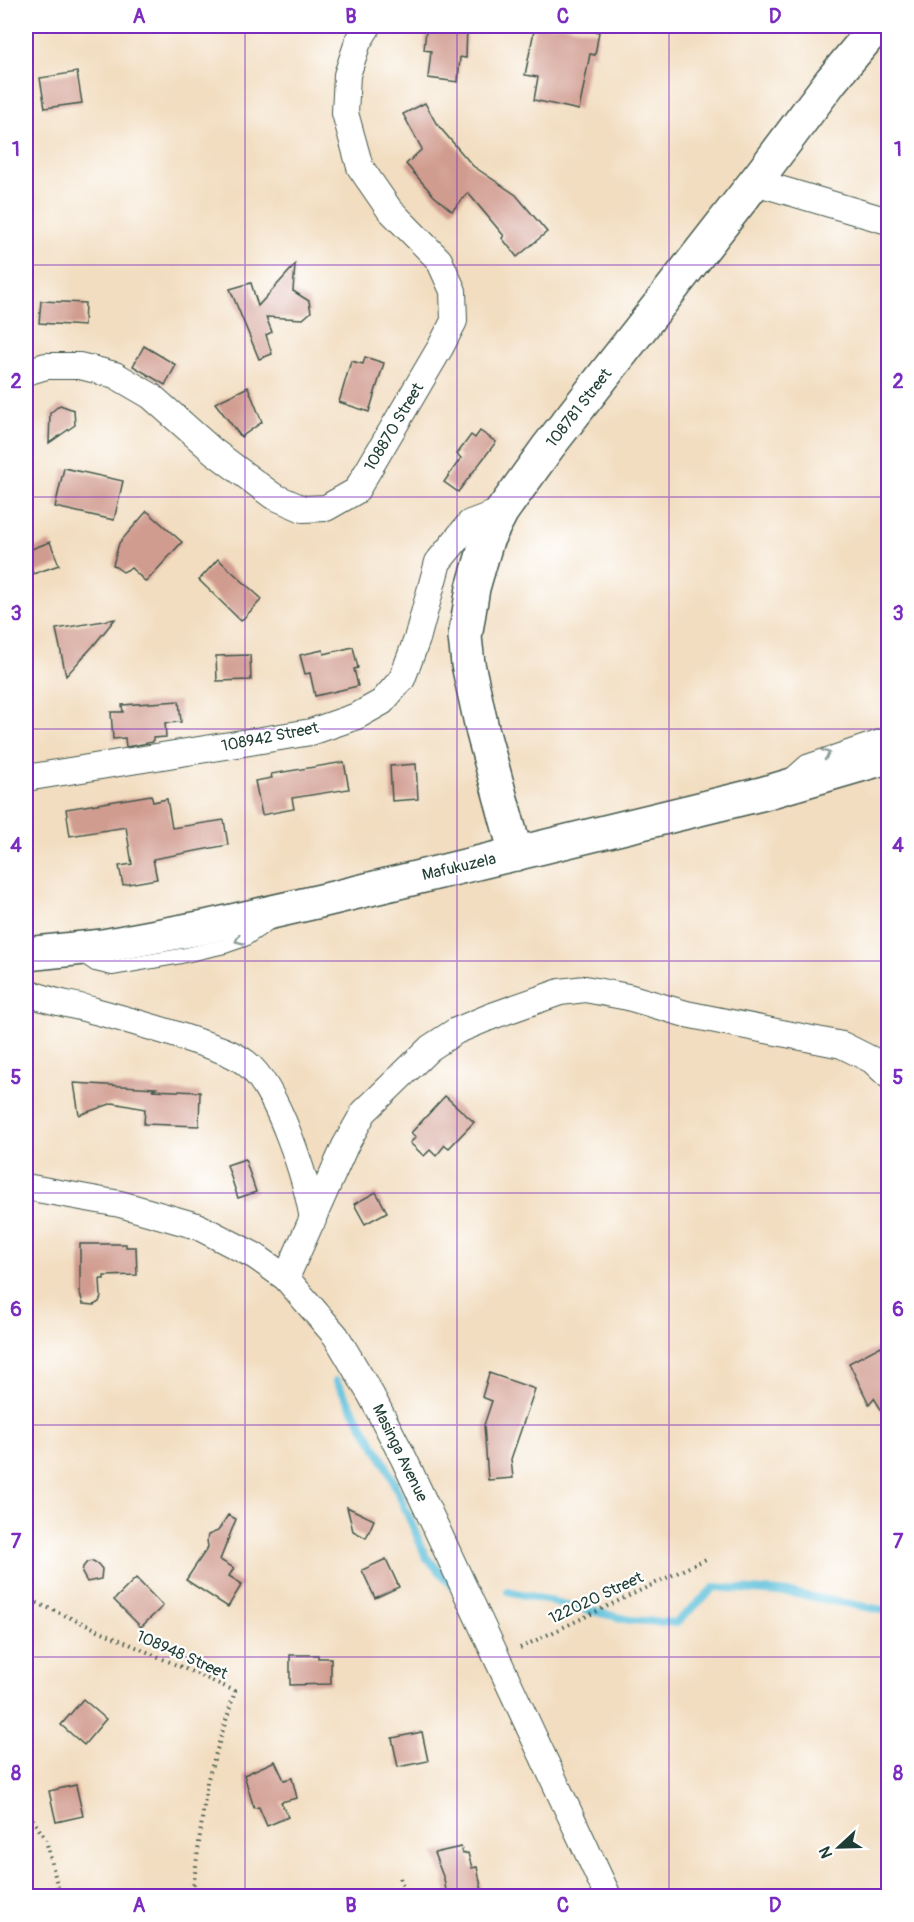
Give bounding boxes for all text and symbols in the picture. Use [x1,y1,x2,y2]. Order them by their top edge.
text: A [133,4,146,29]
text: B [345,4,357,29]
text: C [557,4,569,29]
text: D [769,4,782,29]
text: 1 [12,137,20,162]
text: 1 [894,137,902,162]
street label: 108781 Street [542,364,616,452]
text: 2 [10,369,22,394]
text: 2 [892,369,904,394]
street label: 108870 Street [360,379,428,475]
text: 3 [10,601,22,626]
text: 3 [892,601,904,626]
street label: 108942 Street [220,718,321,756]
one-way arrow [820,749,831,762]
text: 4 [10,833,22,858]
text: 4 [892,833,904,858]
street label: Mafukuzela [420,849,498,885]
one-way arrow [234,933,245,945]
text: 5 [11,1065,22,1090]
text: 5 [893,1065,904,1090]
text: 6 [10,1297,22,1322]
text: 6 [892,1297,904,1322]
street label: Masinga Avenue [368,1401,432,1505]
text: 7 [11,1529,22,1554]
text: 7 [893,1529,904,1554]
street label: 122020 Street [546,1567,647,1629]
street label: 108948 Street [133,1626,231,1684]
text: 8 [11,1761,21,1786]
text: 8 [893,1761,903,1786]
north arrow [809,1817,869,1877]
text: N [815,1843,837,1861]
text: A [133,1893,146,1918]
text: B [345,1893,357,1918]
text: C [557,1893,569,1918]
text: D [769,1893,782,1918]

